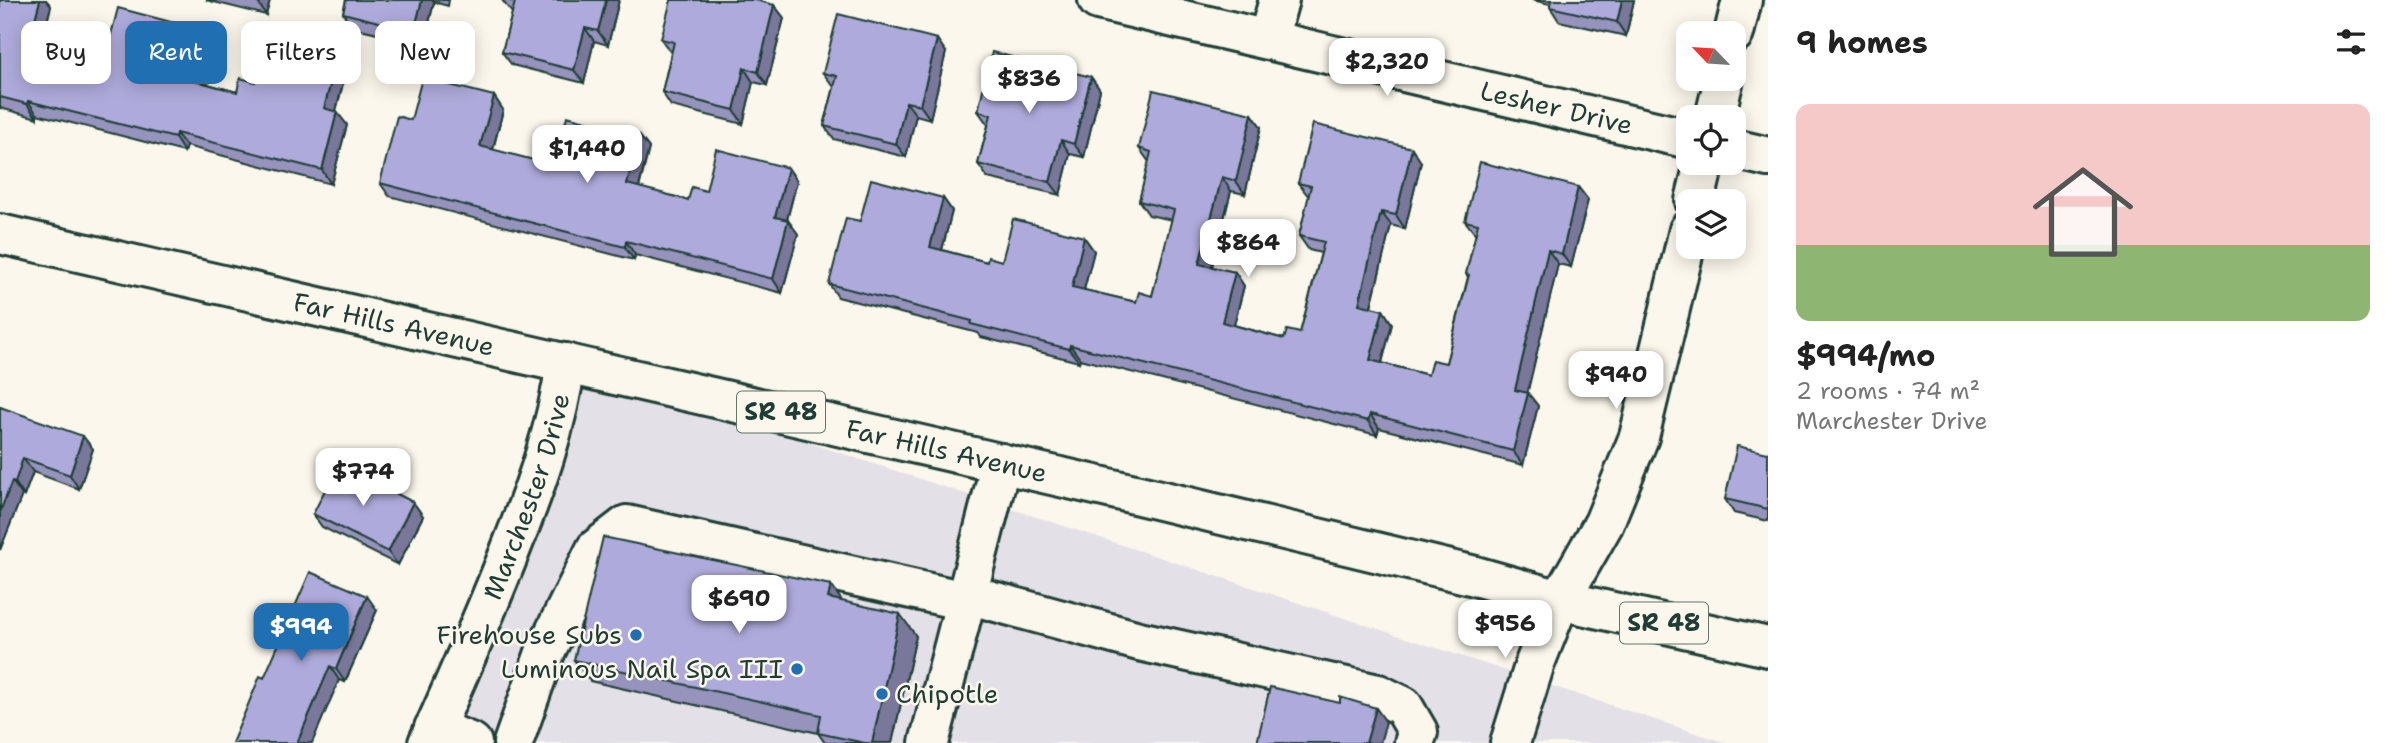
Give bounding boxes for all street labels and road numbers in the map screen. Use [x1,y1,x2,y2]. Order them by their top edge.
street label: Lesher Drive [1477,72,1636,142]
street label: Far Hills Avenue [290,284,498,364]
street label: Marchester Drive [474,390,577,605]
road number: SR 48 [737,391,825,432]
street label: Far Hills Avenue [843,410,1051,490]
road number: SR 48 [1620,602,1708,644]

